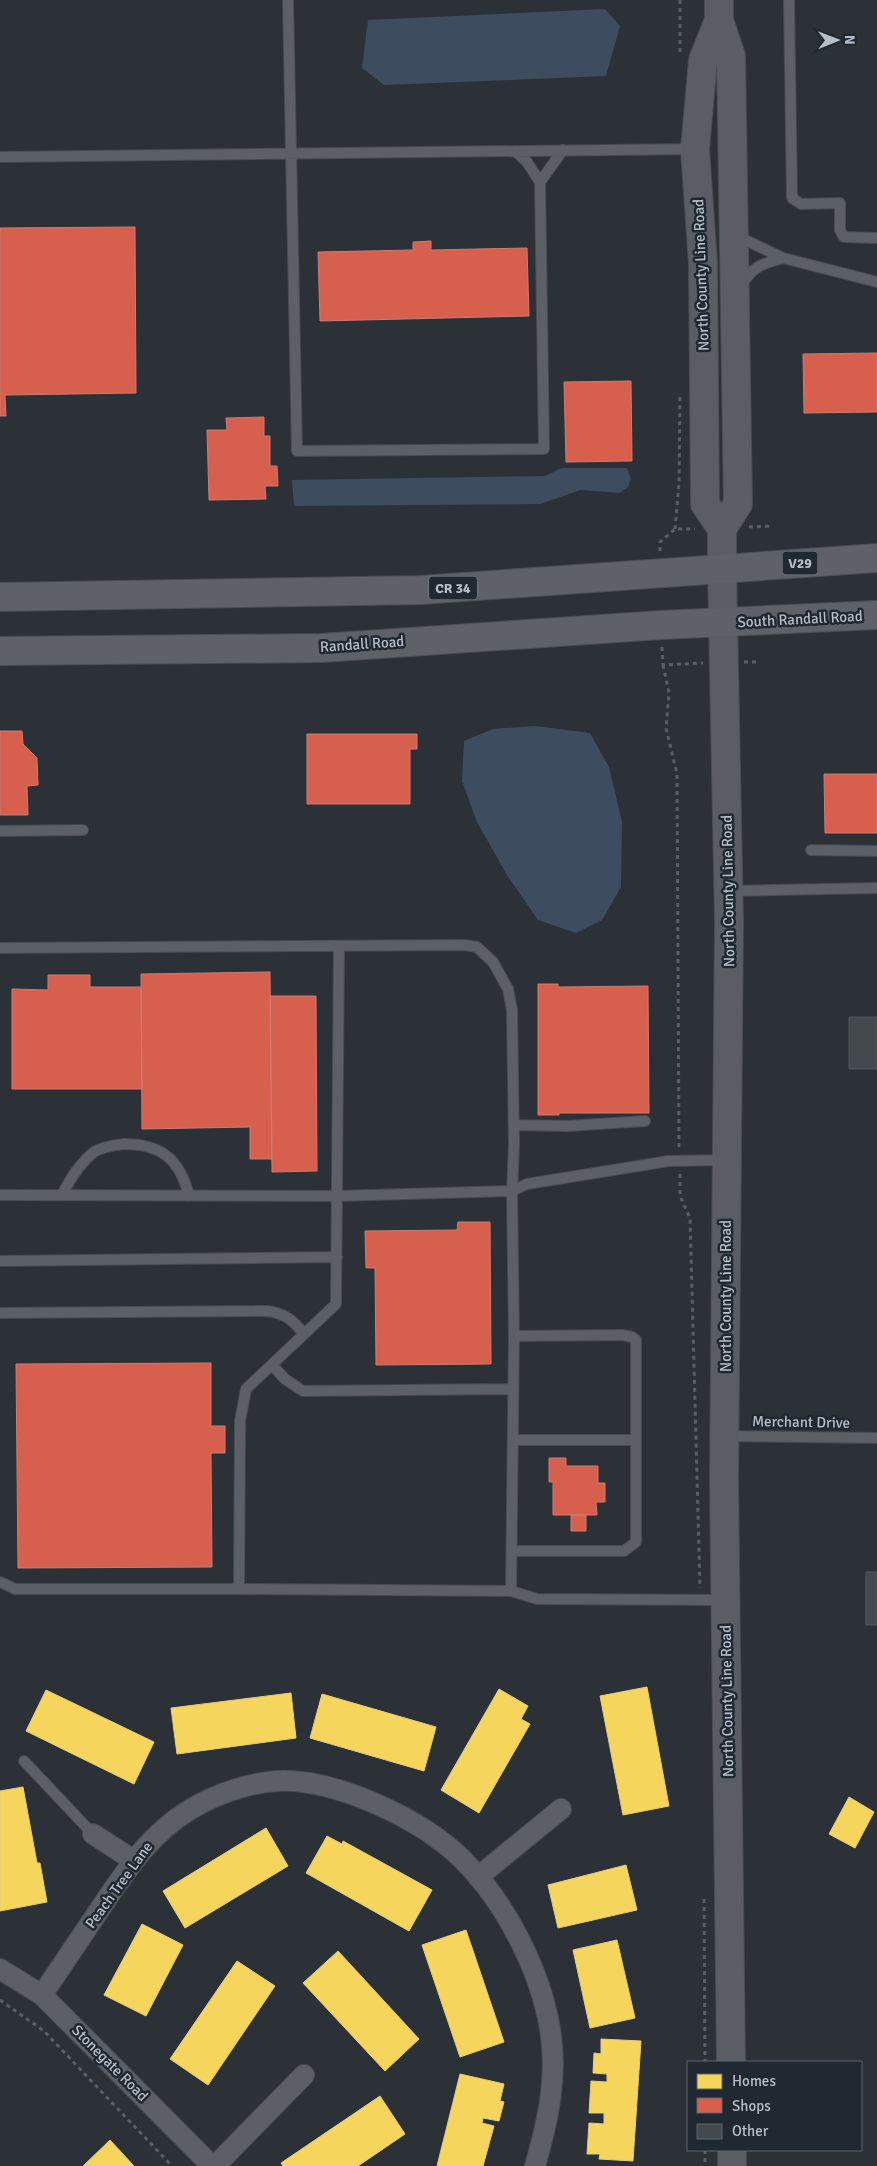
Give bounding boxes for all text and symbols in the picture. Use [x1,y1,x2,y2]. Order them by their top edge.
north arrow [812,15,862,65]
text: N [841,35,858,45]
street label: North County Line Road [689,199,713,351]
road number: V29 [782,552,818,574]
road number: CR 34 [429,576,477,600]
street label: South Randall Road [737,607,863,631]
street label: Randall Road [319,632,405,656]
street label: North County Line Road [718,815,738,967]
street label: North County Line Road [717,1220,735,1372]
street label: Merchant Drive [752,1412,850,1432]
street label: North County Line Road [717,1625,737,1777]
street label: Peach Tree Lane [81,1838,157,1932]
street label: Stonegate Road [68,2021,152,2105]
legend [687,2061,862,2151]
text: Homes [732,2072,776,2090]
text: Shops [732,2097,771,2115]
text: Other [732,2122,769,2140]

